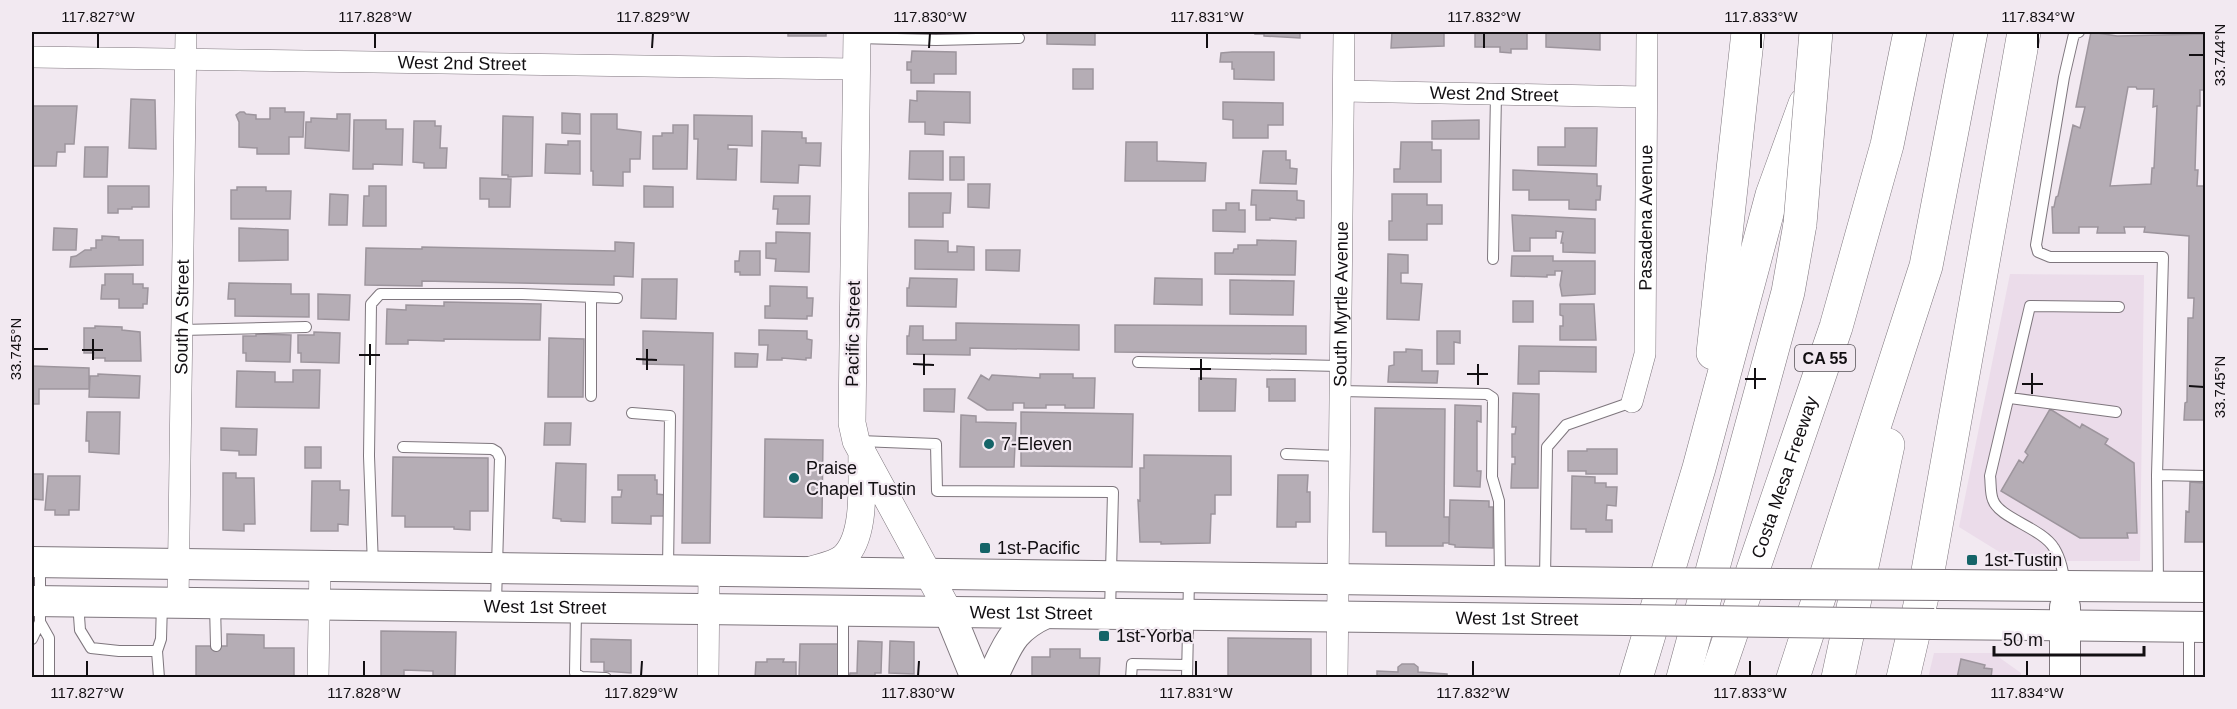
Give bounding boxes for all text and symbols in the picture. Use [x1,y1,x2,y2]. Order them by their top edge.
text: 117.827°W [61,8,135,25]
text: 117.828°W [338,8,412,25]
text: 117.829°W [616,8,690,25]
text: 117.830°W [893,8,967,25]
text: 117.831°W [1170,8,1244,25]
text: 117.832°W [1447,8,1521,25]
text: 117.833°W [1724,8,1798,25]
text: 117.834°W [2001,8,2075,25]
text: 33.744°N [2211,24,2228,86]
street label: West 2nd Street [397,52,527,74]
street label: West 2nd Street [1429,83,1559,105]
street label: Pasadena Avenue [1635,145,1656,291]
street label: South Myrtle Avenue [1330,221,1352,387]
street label: South A Street [171,259,193,375]
street label: Pacific Street [842,281,864,387]
text: 33.745°N [7,318,24,380]
road number: CA 55 [1795,345,1855,371]
text: 33.745°N [2211,356,2228,418]
street label: Costa Mesa Freeway [1748,394,1822,561]
place label: 7-Eleven [1001,434,1072,454]
marker: 7-Eleven [982,437,996,451]
place label: Praise Chapel Tustin [806,458,916,499]
marker: Praise Chapel Tustin [787,471,801,485]
place label: 1st-Pacific [997,538,1080,558]
marker: 1st-Pacific [978,541,992,555]
place label: 1st-Tustin [1984,550,2062,570]
marker: 1st-Tustin [1965,553,1979,567]
street label: West 1st Street [483,596,607,618]
street label: West 1st Street [969,602,1092,624]
street label: West 1st Street [1455,608,1578,629]
scale bar [1994,619,2144,657]
place label: 1st-Yorba [1116,626,1193,646]
marker: 1st-Yorba [1097,629,1111,643]
text: 50 m [2003,630,2043,650]
text: 117.827°W [50,684,124,701]
text: 117.828°W [327,684,401,701]
text: 117.829°W [604,684,678,701]
text: 117.830°W [881,684,955,701]
text: 117.831°W [1159,684,1233,701]
text: 117.832°W [1436,684,1510,701]
text: 117.833°W [1713,684,1787,701]
text: 117.834°W [1990,684,2064,701]

